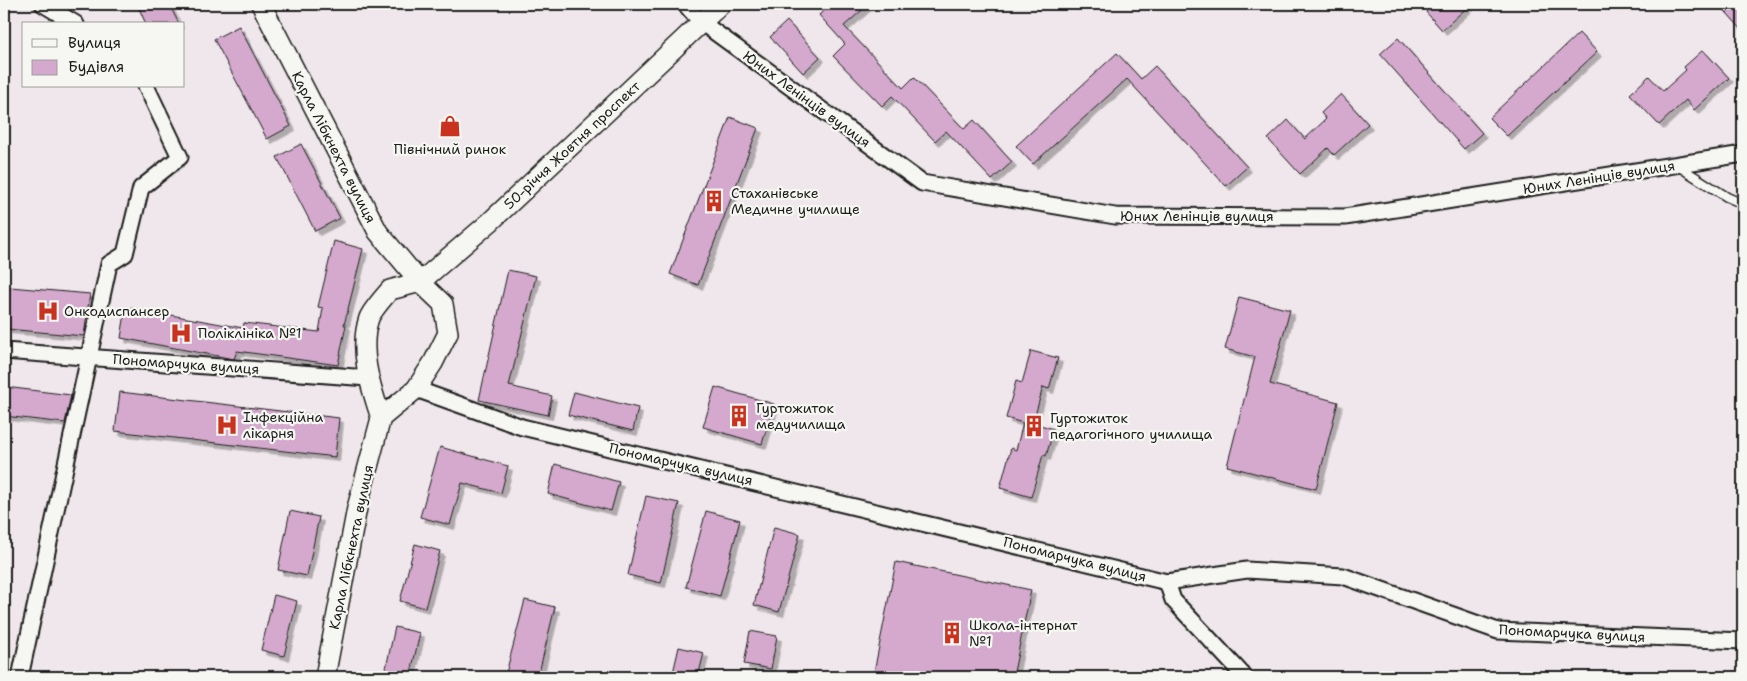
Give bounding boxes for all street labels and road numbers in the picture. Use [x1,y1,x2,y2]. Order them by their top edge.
street label: Юних Ленінців вулиця [740,47,874,151]
street label: Карла Лібкнехта вулиця [288,68,380,226]
street label: 50-річчя Жовтня проспект [500,76,645,213]
street label: Юних Ленінців вулиця [1522,156,1676,198]
street label: Юних Ленінців вулиця [1120,207,1274,225]
street label: Пономарчука вулиця [112,350,260,378]
street label: Пономарчука вулиця [607,439,755,489]
street label: Карла Лібкнехта вулиця [325,463,377,631]
street label: Пономарчука вулиця [1002,533,1148,585]
street label: Пономарчука вулиця [1498,620,1646,646]

